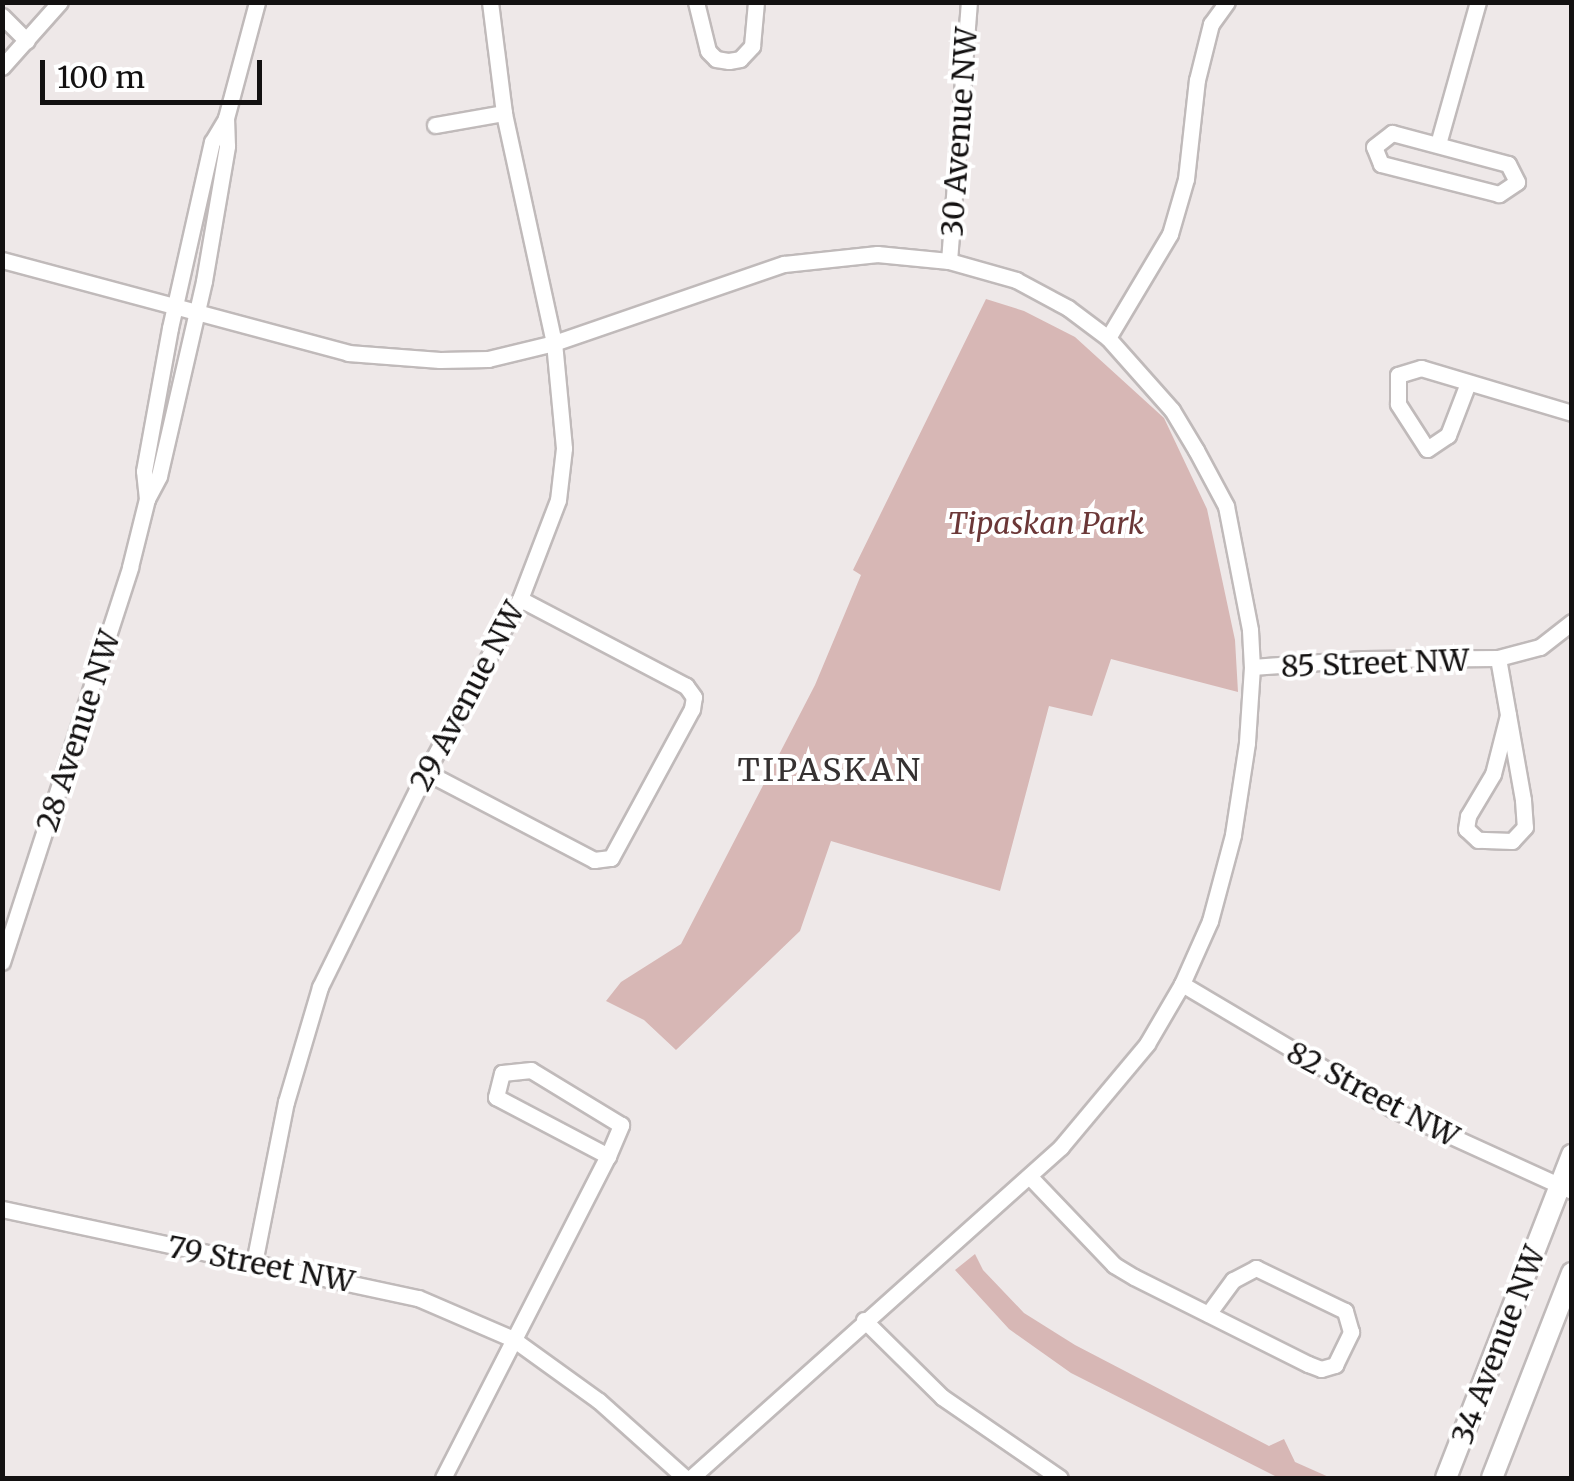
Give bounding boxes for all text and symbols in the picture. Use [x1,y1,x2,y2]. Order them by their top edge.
street label: 30 Avenue NW [934,26,984,238]
scale bar [45,40,268,102]
text: 100 m [57,58,145,96]
park label: Tipaskan Park [948,505,1144,541]
street label: 29 Avenue NW [402,595,532,797]
street label: 28 Avenue NW [29,626,127,836]
street label: 85 Street NW [1280,642,1470,684]
district label: TIPASKAN [738,751,922,789]
street label: 82 Street NW [1281,1034,1465,1154]
street label: 79 Street NW [165,1228,357,1300]
street label: 34 Avenue NW [1444,1241,1552,1449]

